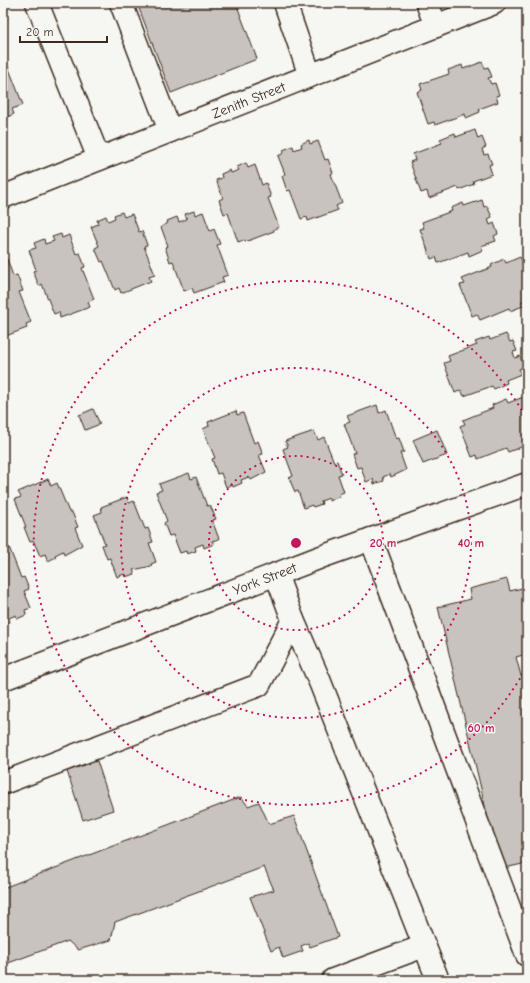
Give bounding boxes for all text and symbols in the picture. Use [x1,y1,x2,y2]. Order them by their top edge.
scale bar [20,18,107,44]
text: 20 m [26,25,54,39]
street label: Zenith Street [210,78,289,123]
centre of rings [289,536,303,550]
text: 20 m [370,536,396,550]
text: 40 m [458,536,484,550]
street label: York Street [230,559,300,599]
text: 60 m [468,721,494,735]

